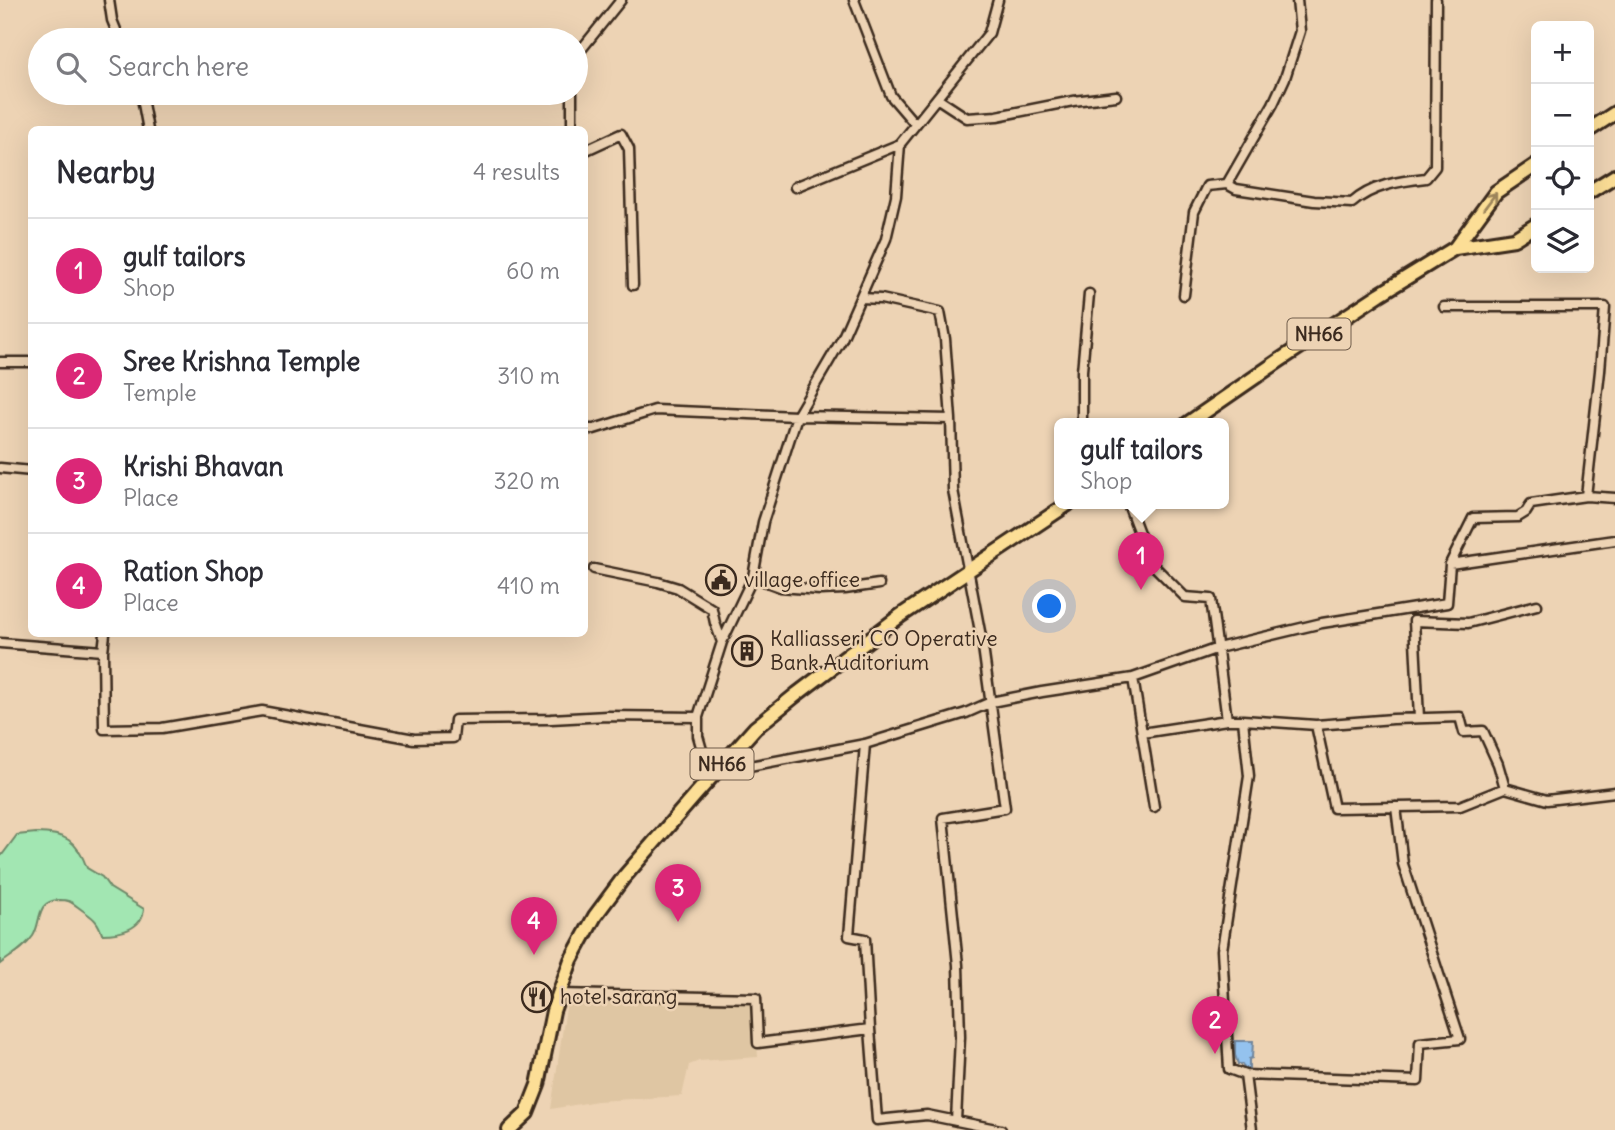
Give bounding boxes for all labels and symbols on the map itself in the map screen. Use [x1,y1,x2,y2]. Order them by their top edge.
one-way arrow [1482,191,1497,210]
road number: NH66 [1288,318,1350,350]
pin: 1 [1118,532,1164,590]
public building icon: village office [704,563,738,597]
place label: village office [744,566,860,593]
your location [1032,589,1066,623]
place label: Kalliasseri CO Operative Bank Auditorium [770,625,997,676]
building icon: Kalliasseri CO Operative Bank Auditorium [730,634,764,668]
road number: NH66 [690,748,754,779]
pin: 3 [655,864,701,922]
pin: 4 [511,897,557,955]
restaurant icon: hotel sarang [520,980,554,1014]
place label: hotel sarang [560,983,677,1010]
pin: 2 [1192,996,1238,1054]

